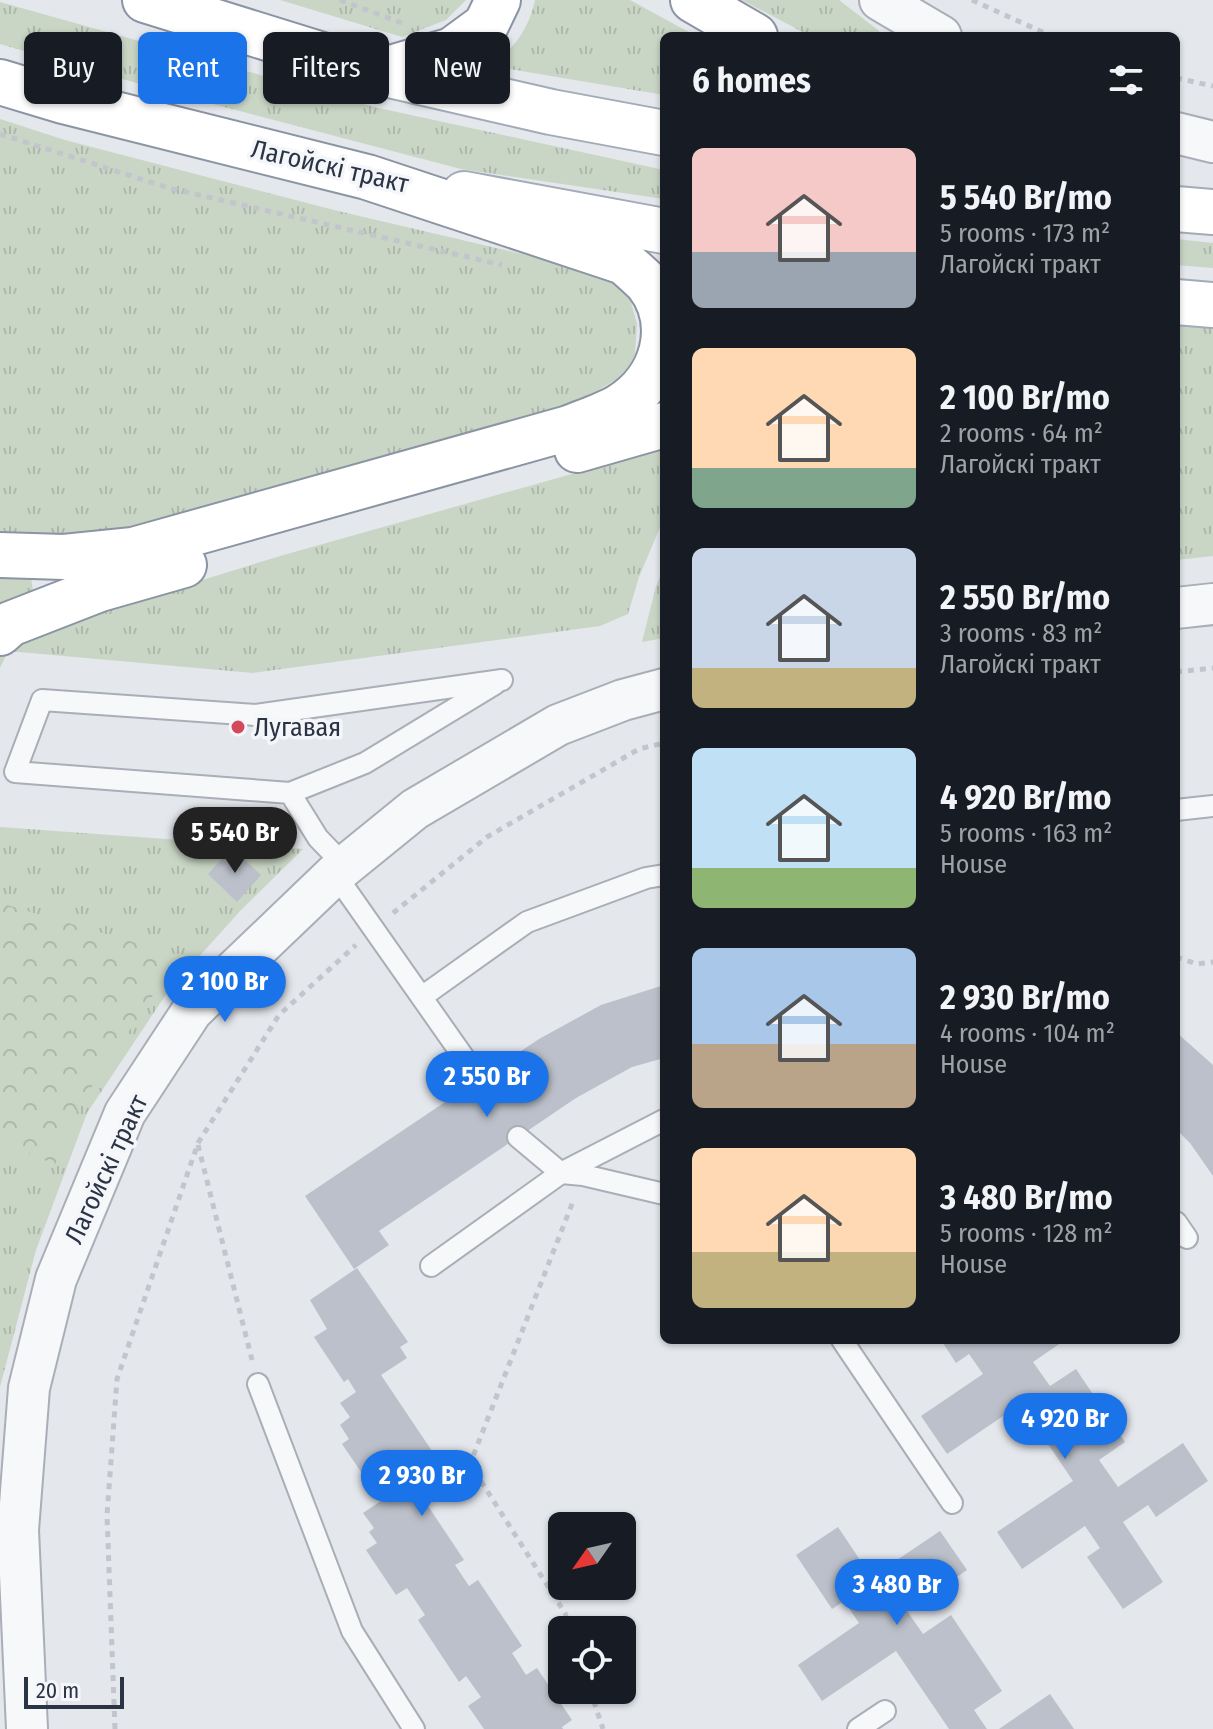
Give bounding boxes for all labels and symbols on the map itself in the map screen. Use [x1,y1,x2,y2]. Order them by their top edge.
street label: Лагойскі тракт [248,133,412,200]
place label: Лугавая [254,712,341,743]
marker: Лугавая [229,718,247,736]
pin: 5 540 Br [152,807,318,875]
pin: 2 100 Br [142,956,308,1024]
pin: 2 550 Br [404,1051,570,1119]
street label: Лагойскі тракт [58,1089,155,1249]
pin: 4 920 Br [982,1393,1148,1461]
pin: 2 930 Br [339,1450,505,1518]
north arrow [548,1512,636,1600]
pin: 3 480 Br [814,1559,980,1627]
scale bar [24,1673,124,1709]

